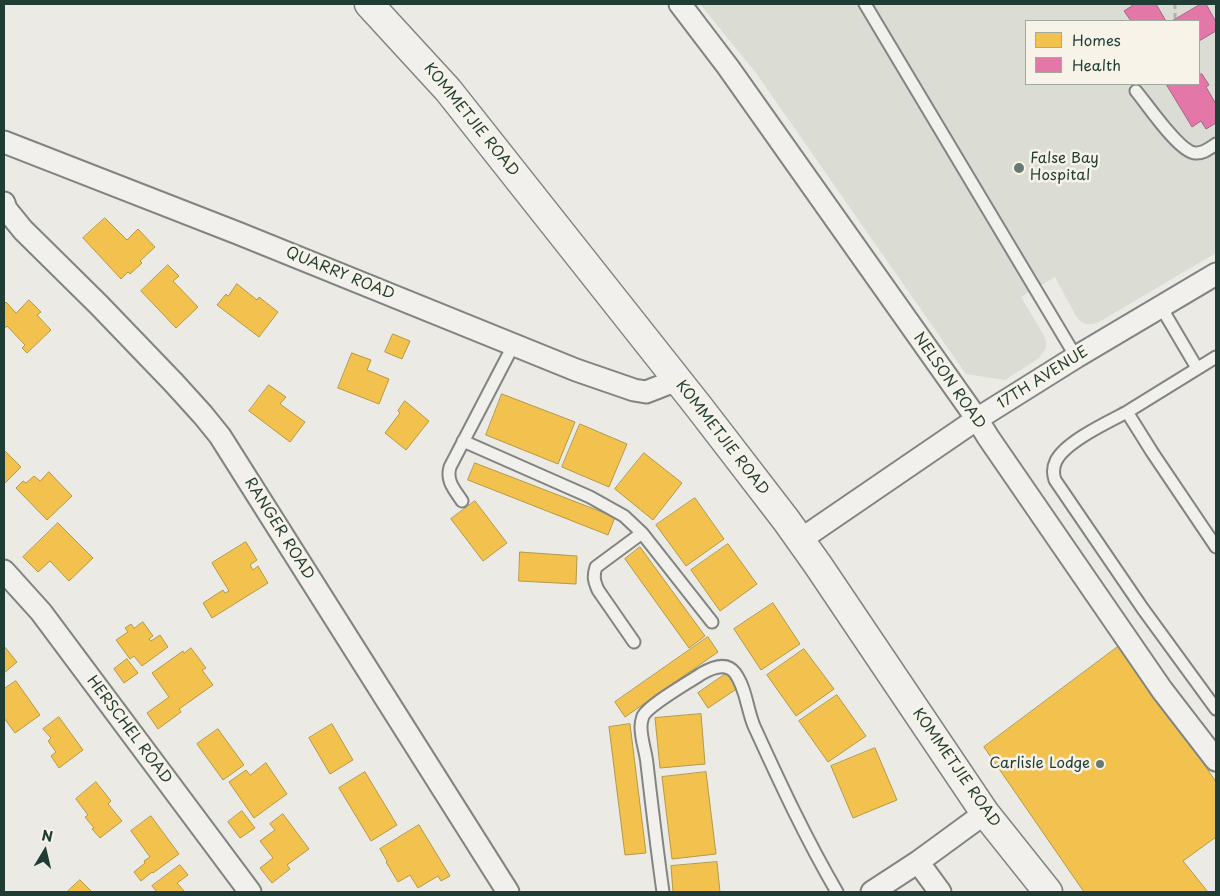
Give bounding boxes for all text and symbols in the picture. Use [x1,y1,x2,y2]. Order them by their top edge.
legend [1025,20,1200,85]
text: Homes [1072,28,1121,51]
text: Health [1072,53,1121,76]
street label: KOMMETJIE ROAD [420,60,522,180]
place label: False Bay Hospital [1030,150,1099,185]
marker: False Bay Hospital [1012,161,1026,175]
street label: QUARRY ROAD [283,244,397,304]
street label: NELSON ROAD [909,329,989,433]
street label: 17TH AVENUE [994,343,1092,413]
street label: KOMMETJIE ROAD [672,377,772,499]
street label: RANGER ROAD [240,475,318,583]
street label: HERSCHEL ROAD [83,673,175,787]
street label: KOMMETJIE ROAD [908,705,1004,831]
place label: Carlisle Lodge [989,755,1090,773]
marker: Carlisle Lodge [1094,758,1106,770]
text: N [40,824,55,847]
north arrow [20,826,70,876]

